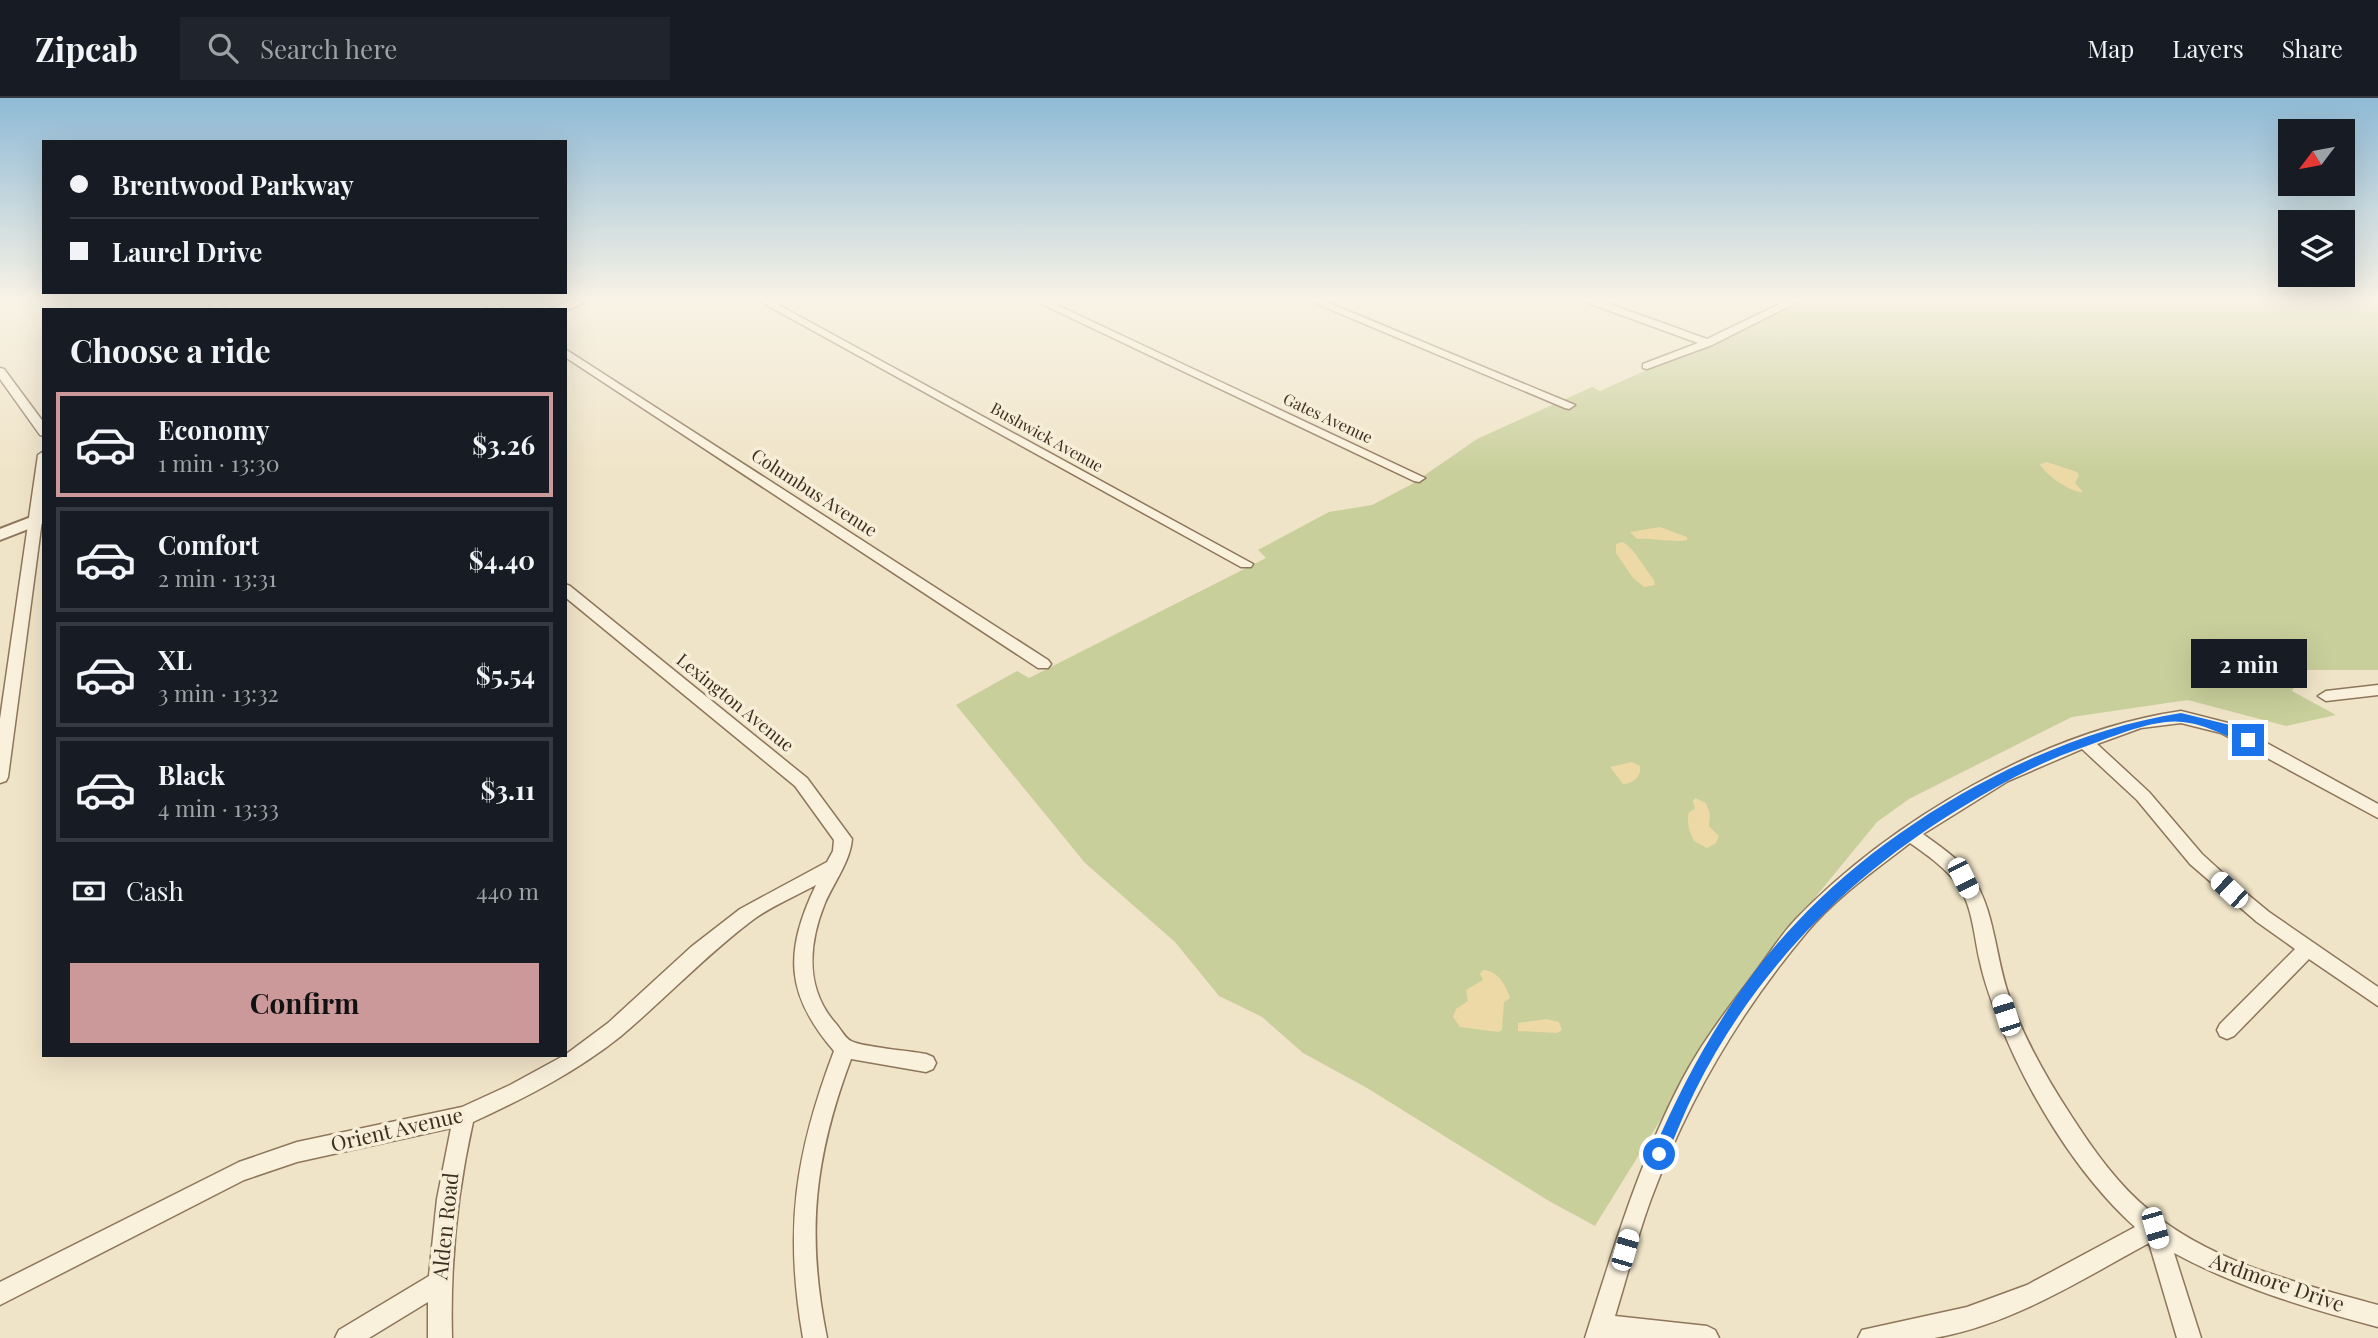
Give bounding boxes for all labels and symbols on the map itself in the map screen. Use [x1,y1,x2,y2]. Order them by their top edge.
north arrow [2278,119,2356,196]
street label: Gates Avenue [1280,388,1376,447]
street label: Bushwick Avenue [987,397,1107,476]
street label: Columbus Avenue [747,442,882,542]
callout: 2 min [2190,638,2306,688]
street label: Lexington Avenue [672,647,799,757]
route end [2232,724,2264,756]
car [1945,855,1982,901]
car [2207,868,2252,912]
car [1990,992,2023,1038]
street label: Orient Avenue [328,1099,466,1157]
route start [1643,1138,1675,1170]
street label: Alden Road [424,1171,464,1282]
car [2140,1205,2171,1251]
car [1610,1227,1641,1273]
street label: Ardmore Drive [2206,1245,2349,1317]

